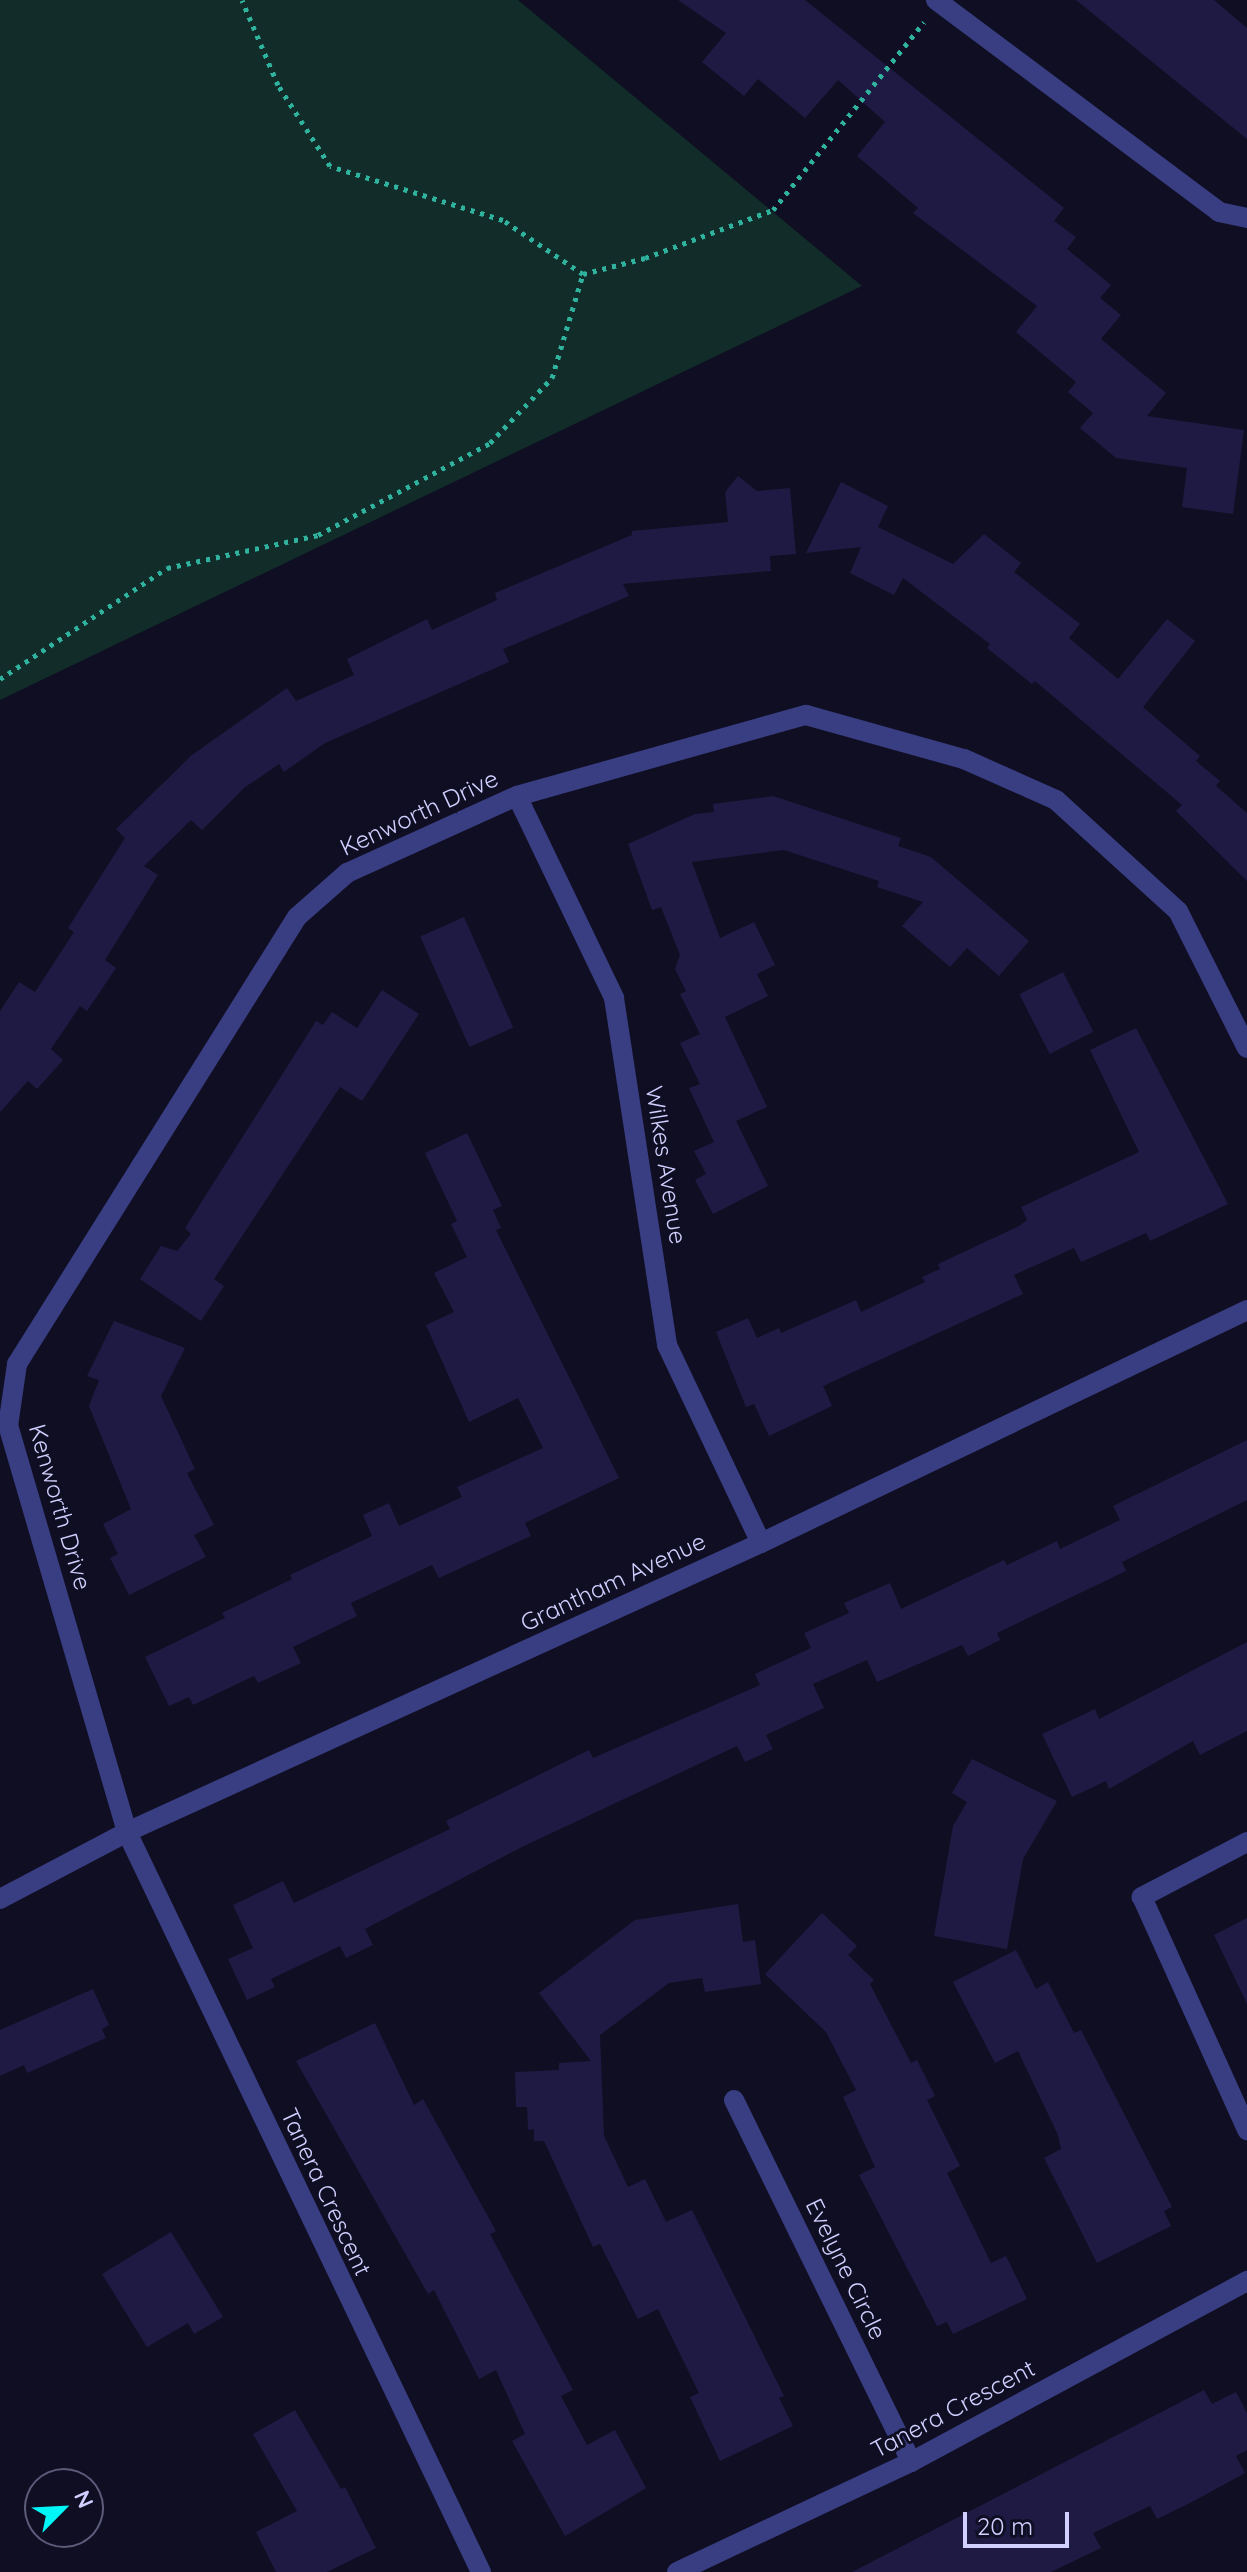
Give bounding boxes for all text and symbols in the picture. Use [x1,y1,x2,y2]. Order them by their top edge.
street label: Kenworth Drive [335,764,503,862]
street label: Wilkes Avenue [639,1084,693,1246]
street label: Kenworth Drive [23,1421,97,1593]
street label: Grantham Avenue [516,1527,710,1637]
street label: Tanera Crescent [275,2104,377,2280]
street label: Evelyne Circle [800,2194,892,2344]
street label: Tanera Crescent [866,2354,1040,2464]
north arrow [24,2468,104,2548]
text: N [68,2486,100,2512]
scale bar [967,2496,1073,2546]
text: 20 m [977,2511,1033,2541]

